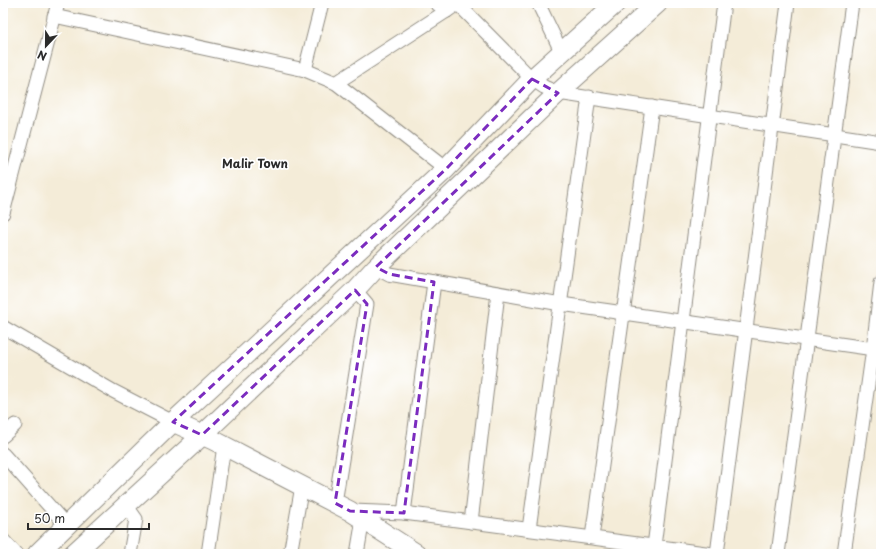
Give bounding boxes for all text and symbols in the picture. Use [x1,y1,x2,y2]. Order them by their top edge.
north arrow [26,26,66,66]
text: N [35,46,49,65]
district label: Malir Town [222,154,288,172]
scale bar [28,505,149,531]
text: 50 m [34,509,65,527]

